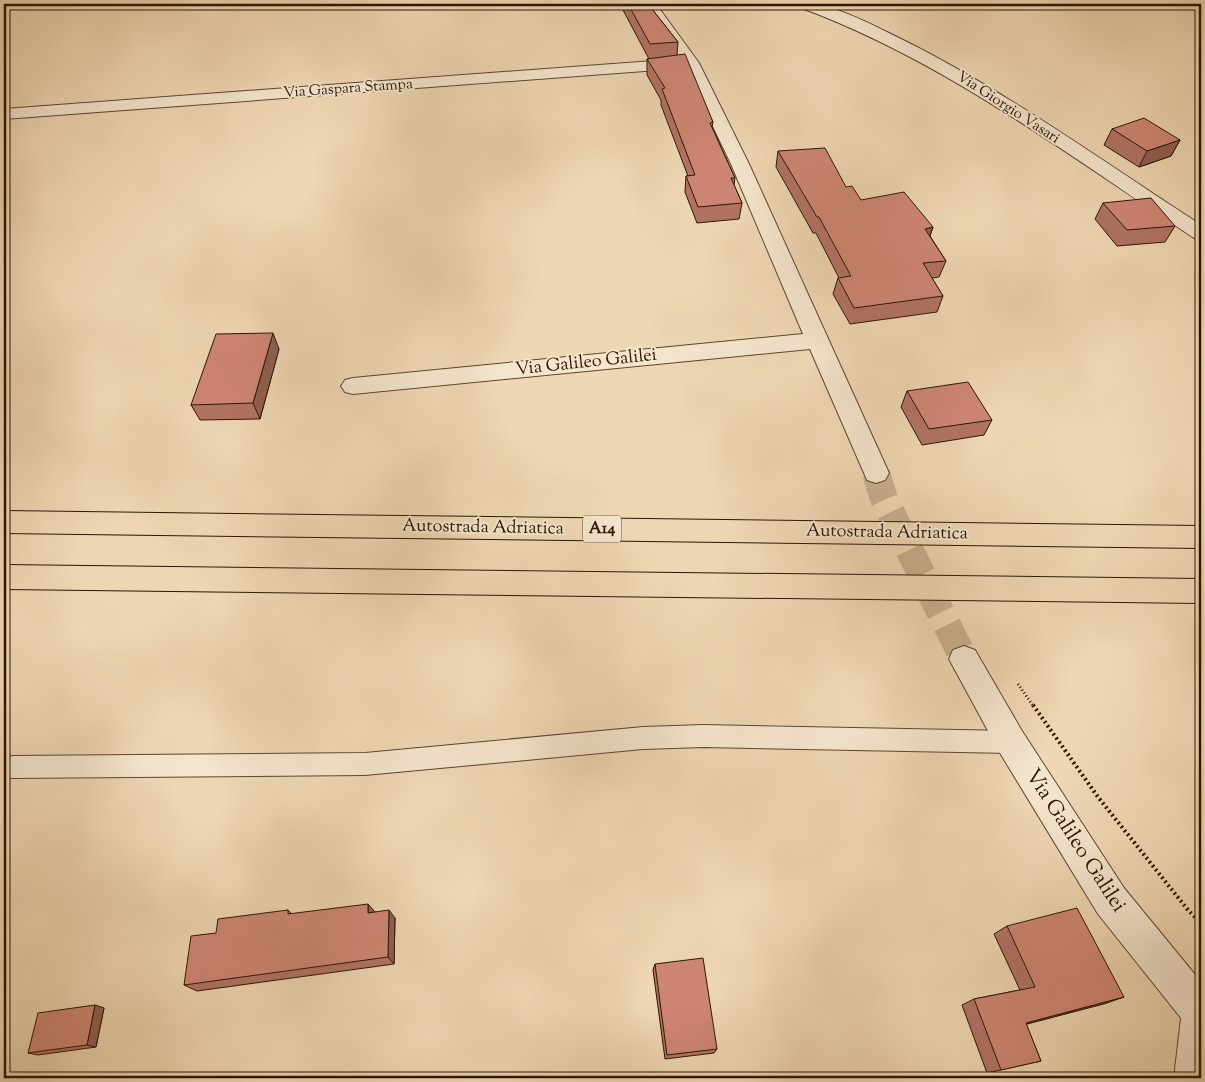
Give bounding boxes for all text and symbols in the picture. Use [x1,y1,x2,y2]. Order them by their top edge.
street label: Via Giorgio Vasari [952,67,1064,149]
street label: Via Gaspara Stampa [282,74,414,104]
street label: Via Galileo Galilei [514,343,658,383]
street label: Autostrada Adriatica [402,514,564,542]
road number: A14 [583,516,621,542]
street label: Autostrada Adriatica [806,519,968,547]
street label: Via Galileo Galilei [1017,763,1133,919]

